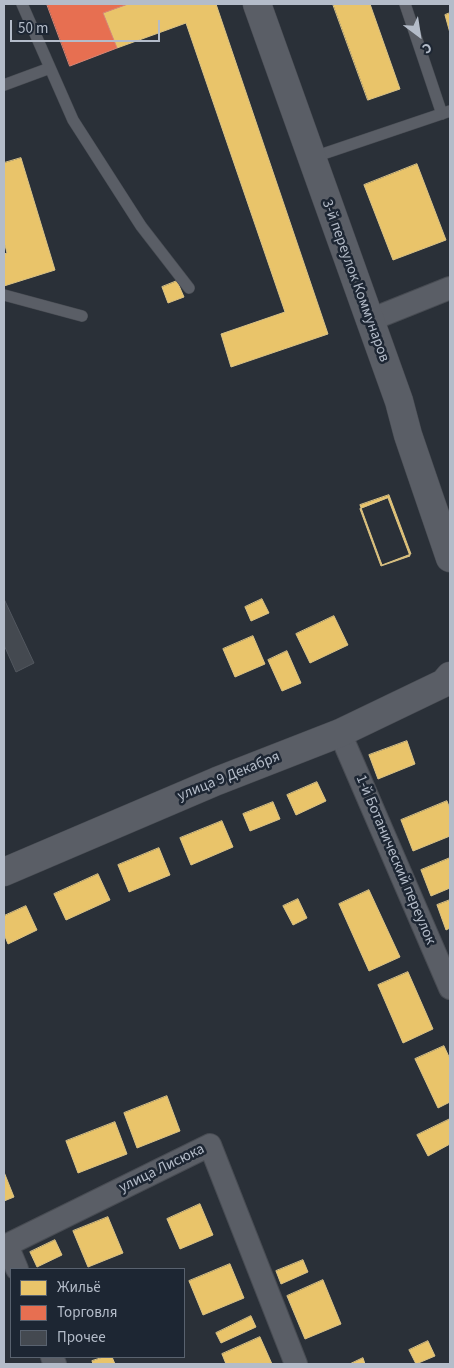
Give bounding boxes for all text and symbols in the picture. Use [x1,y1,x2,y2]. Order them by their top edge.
scale bar [12,10,162,42]
north arrow [394,10,444,60]
text: 50 m [18,18,48,39]
text: С [418,37,435,59]
street label: 3-й переулок Коммунаров [317,197,393,365]
street label: улица 9 Декабря [175,748,283,806]
street label: 1-й Ботанический переулок [351,772,439,948]
street label: улица Лисюка [116,1141,208,1197]
legend [10,1268,185,1358]
text: Жильё [57,1277,101,1298]
text: Торговля [57,1302,117,1323]
text: Прочее [57,1327,106,1348]

